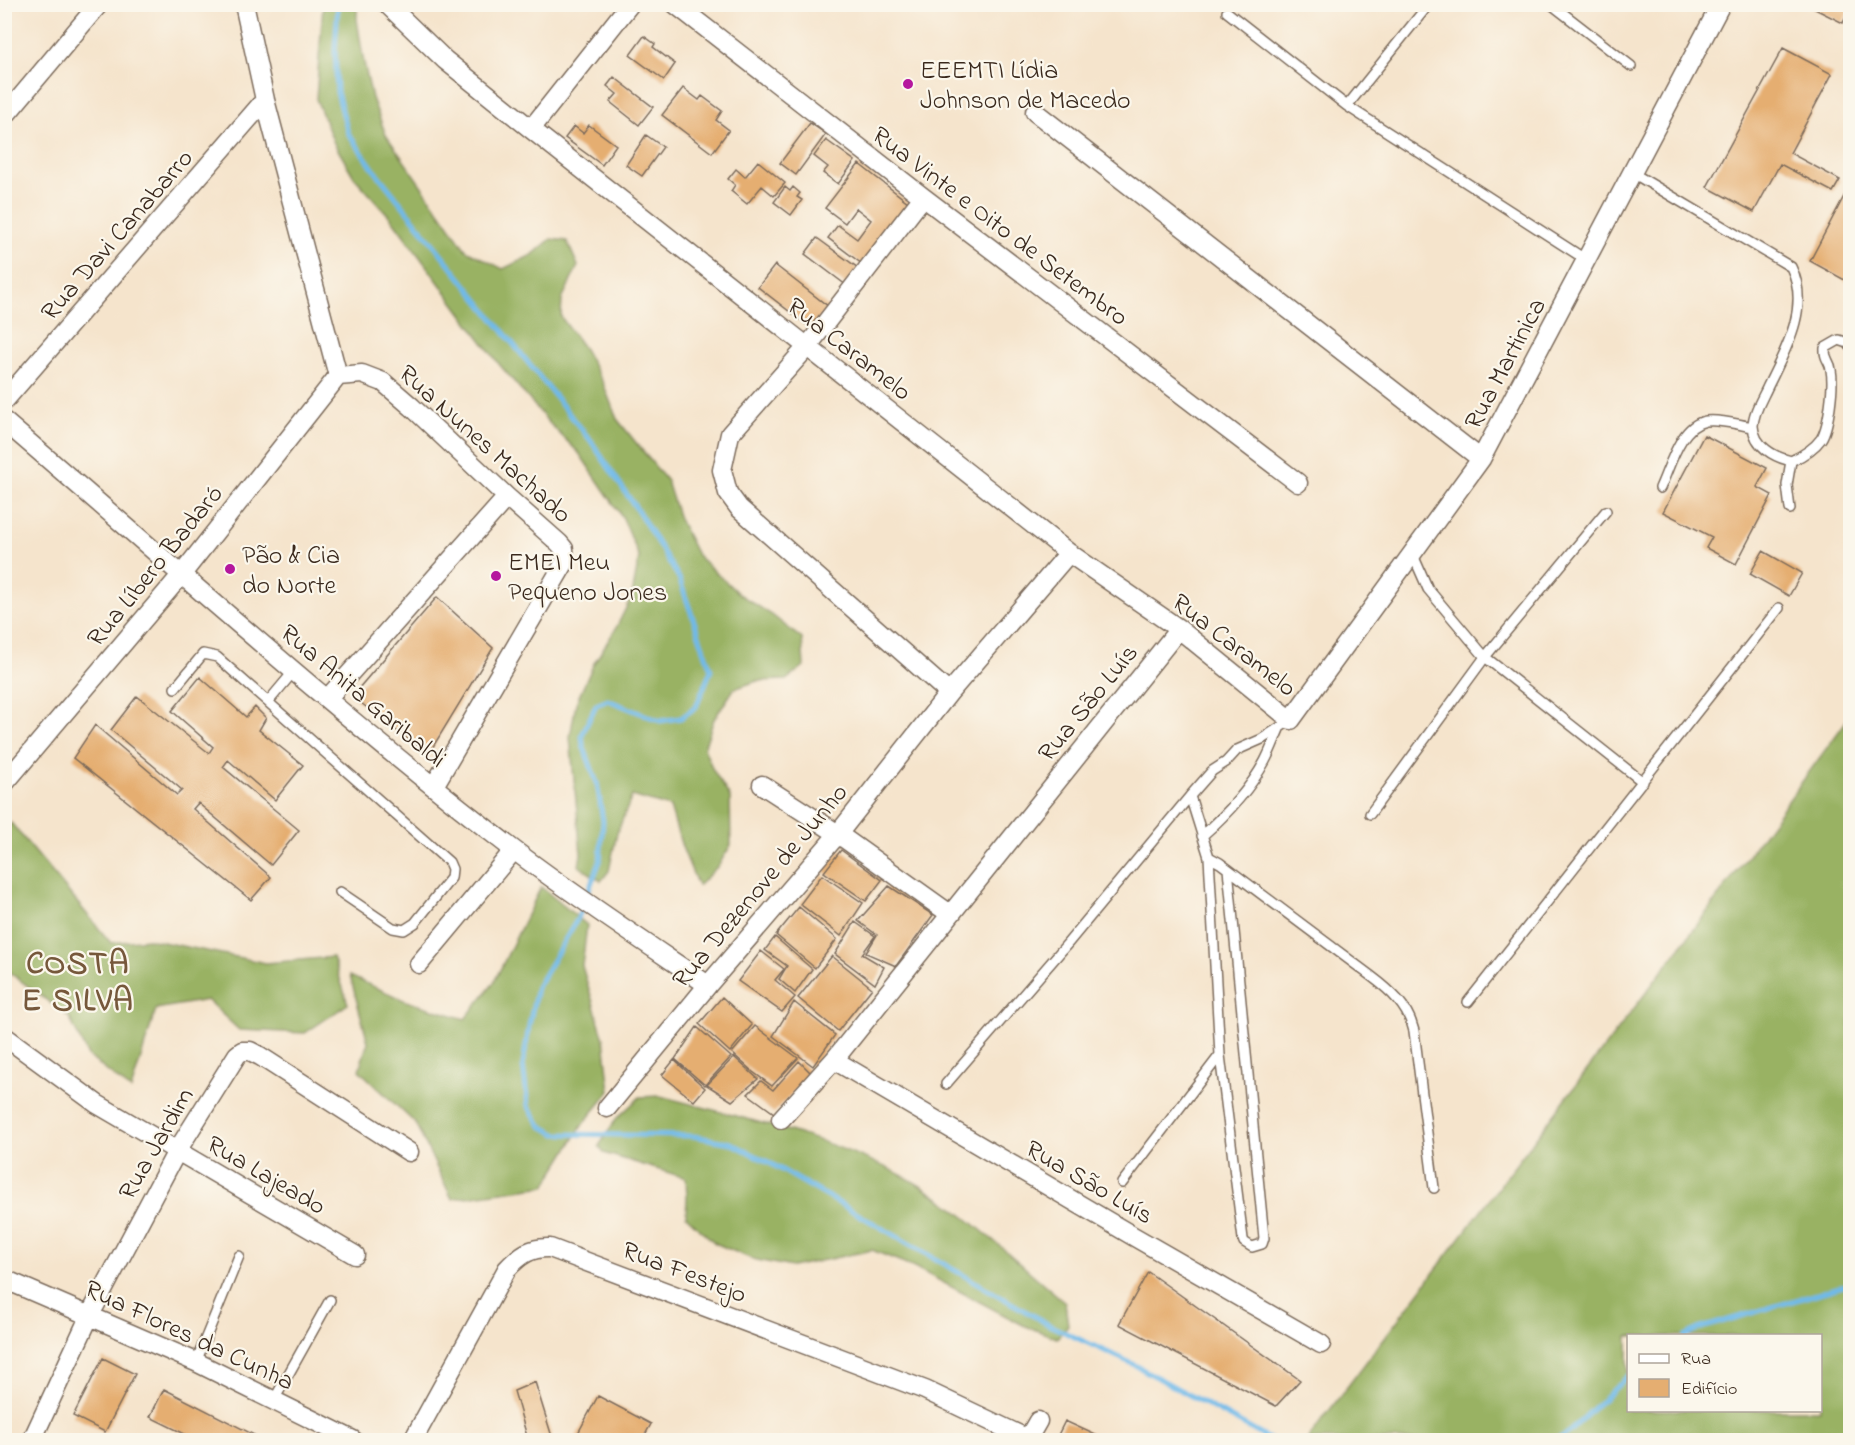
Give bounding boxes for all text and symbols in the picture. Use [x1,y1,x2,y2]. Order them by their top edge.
place label: EEEMTI Lídia Johnson de Macedo [920,53,1131,121]
marker: EEEMTI Lídia Johnson de Macedo [901,77,915,91]
street label: Rua Vinte e Oito de Setembro [863,118,1136,337]
street label: Rua Davi Canabarro [33,142,204,330]
street label: Rua Caramelo [777,289,919,411]
street label: Rua Martinica [1456,292,1557,437]
street label: Rua Nunes Machado [389,357,579,534]
street label: Rua Líbero Badaró [79,478,234,656]
place label: Pão & Cia do Norte [242,538,340,606]
place label: EMEI Meu Pequeno Jones [508,545,667,613]
marker: Pão & Cia do Norte [223,562,237,576]
marker: EMEI Meu Pequeno Jones [489,569,503,583]
street label: Rua Caramelo [1162,585,1304,707]
street label: Rua Anita Garibaldi [271,616,454,778]
street label: Rua São Luís [1030,637,1149,771]
street label: Rua Dezenove de Junho [664,776,859,998]
district label: COSTA E SILVA [22,942,134,1026]
street label: Rua Jardim [110,1081,205,1208]
street label: Rua Lajeado [199,1127,332,1226]
street label: Rua São Luís [1018,1132,1159,1236]
street label: Rua Festejo [616,1233,752,1315]
street label: Rua Flores da Cunha [78,1271,300,1402]
legend [1627,1334,1822,1412]
text: Rua [1681,1347,1711,1373]
text: Edifício [1681,1377,1737,1403]

